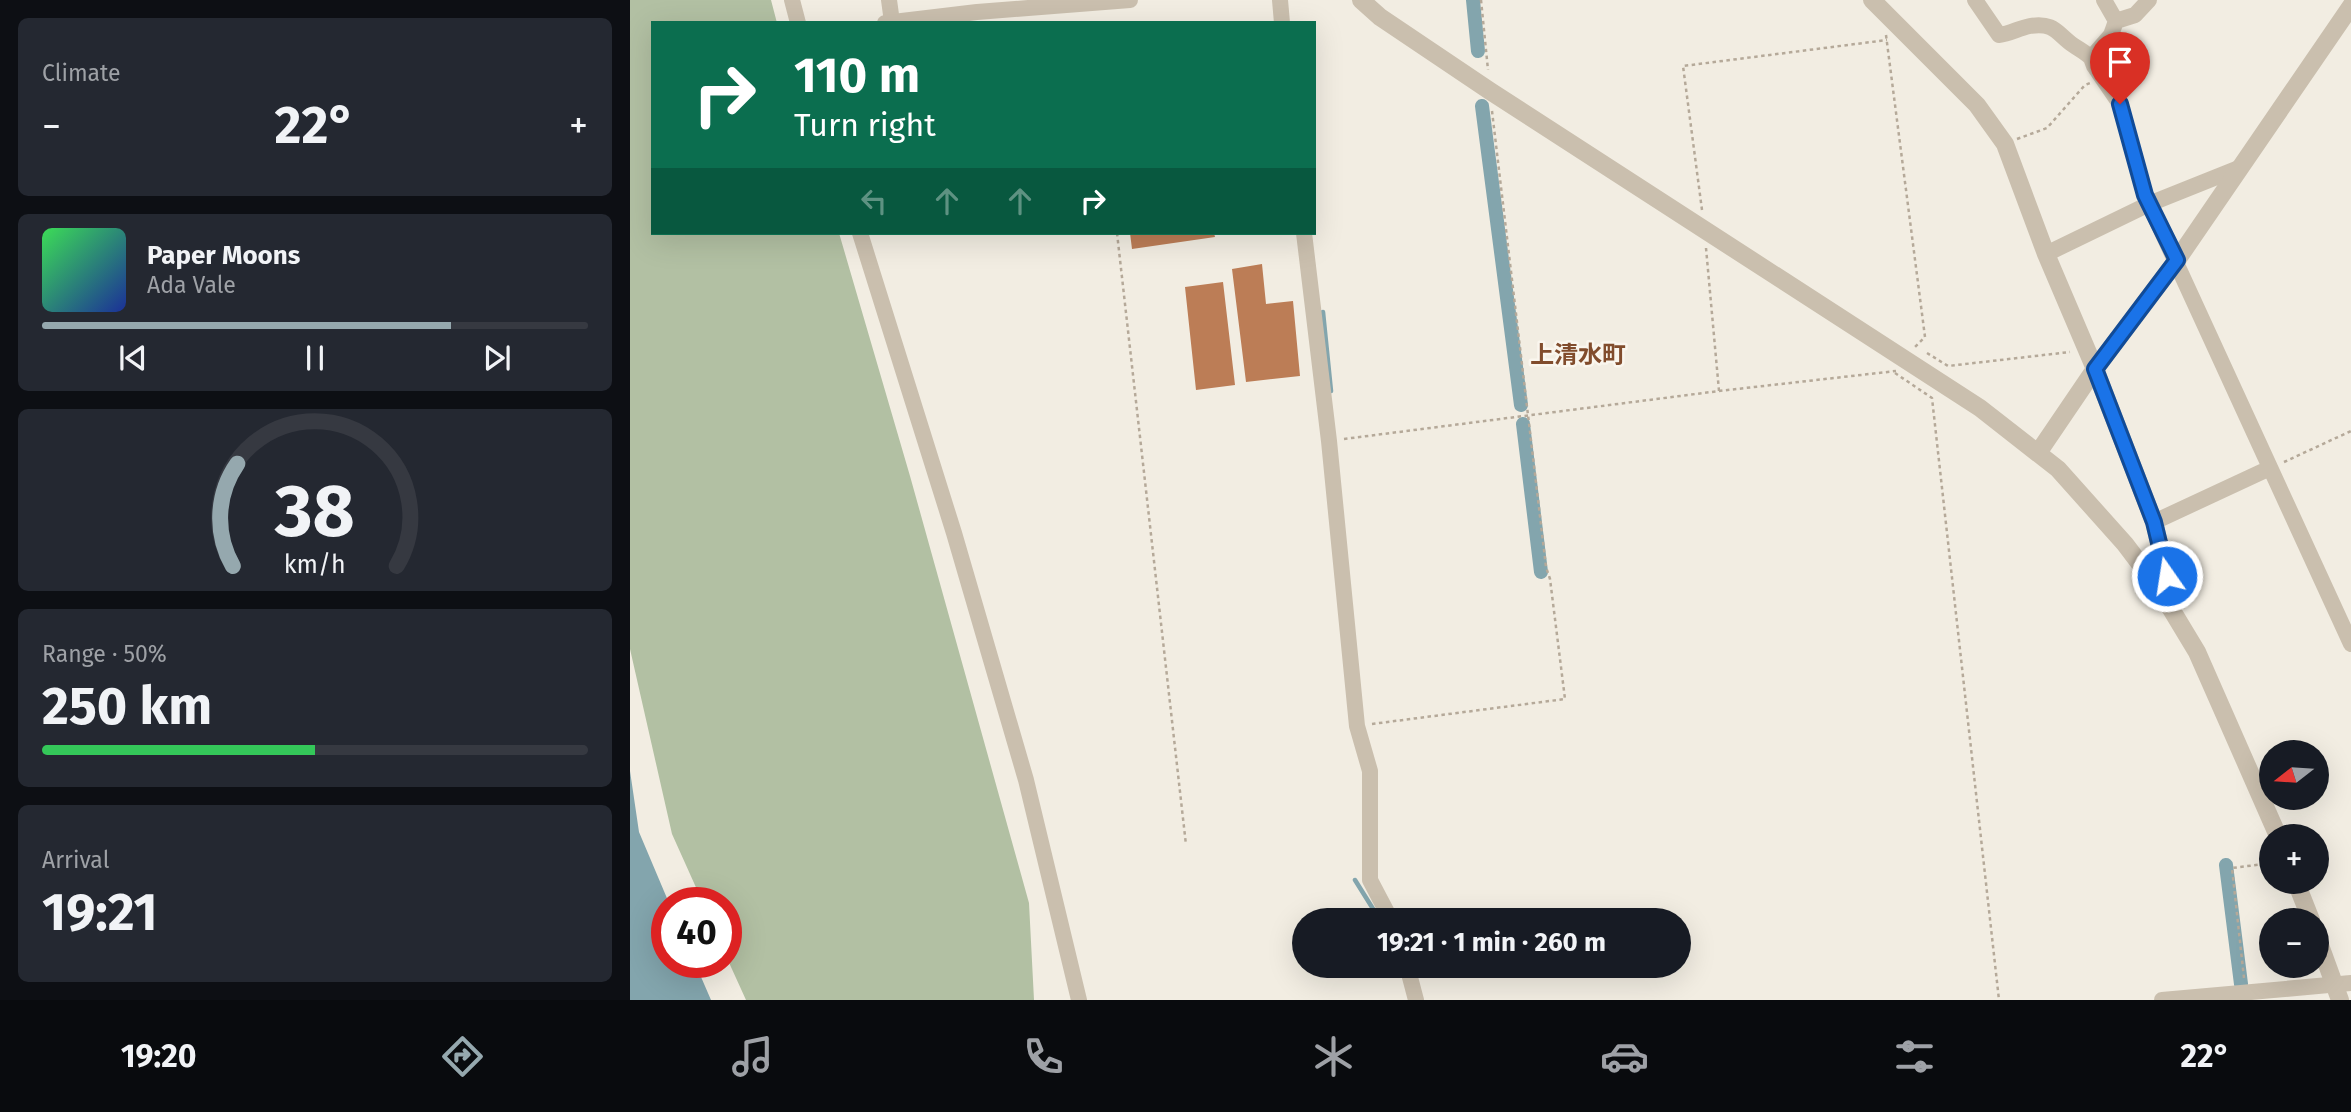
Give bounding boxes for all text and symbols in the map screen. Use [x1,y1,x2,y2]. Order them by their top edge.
pin [2090,32,2150,104]
icon: arrive [2101,43,2139,81]
text: 110 m [794,46,920,105]
icon: right [679,49,770,140]
text: Climate [42,59,121,87]
text: 22° [275,94,355,157]
text: − [42,103,61,149]
text: + [569,103,588,149]
text: Turn right [794,106,936,144]
icon: left [855,182,893,220]
icon: ahead [928,182,966,220]
icon: ahead [1001,182,1039,220]
icon: right [1074,182,1112,220]
text: Paper Moons [147,240,300,271]
text: Ada Vale [147,271,236,299]
icon: previous [114,339,152,377]
icon: pause [296,339,334,377]
icon: next [478,339,516,377]
district label: 上清水町 [1530,341,1626,369]
text: 38 [274,468,355,555]
position arrow [2130,539,2204,613]
text: km/h [284,550,346,580]
text: Range · 50% [42,640,167,668]
text: 250 km [42,675,212,738]
north arrow [2259,740,2329,810]
map controls [2259,740,2329,978]
button: + [2259,824,2329,894]
text: Arrival [42,846,109,874]
text: 19:21 [42,881,158,944]
speed limit sign: 40 [651,887,742,978]
button: − [2259,908,2329,978]
text: 19:21 · 1 min · 260 m [1377,927,1606,958]
icon: directions [438,1032,487,1081]
icon: music [728,1032,777,1081]
icon: phone [1019,1032,1068,1081]
icon: climate [1309,1032,1358,1081]
icon: car [1600,1032,1649,1081]
icon: filters [1890,1032,1939,1081]
text: 19:20 [121,1037,196,1075]
text: 22° [2181,1037,2230,1075]

